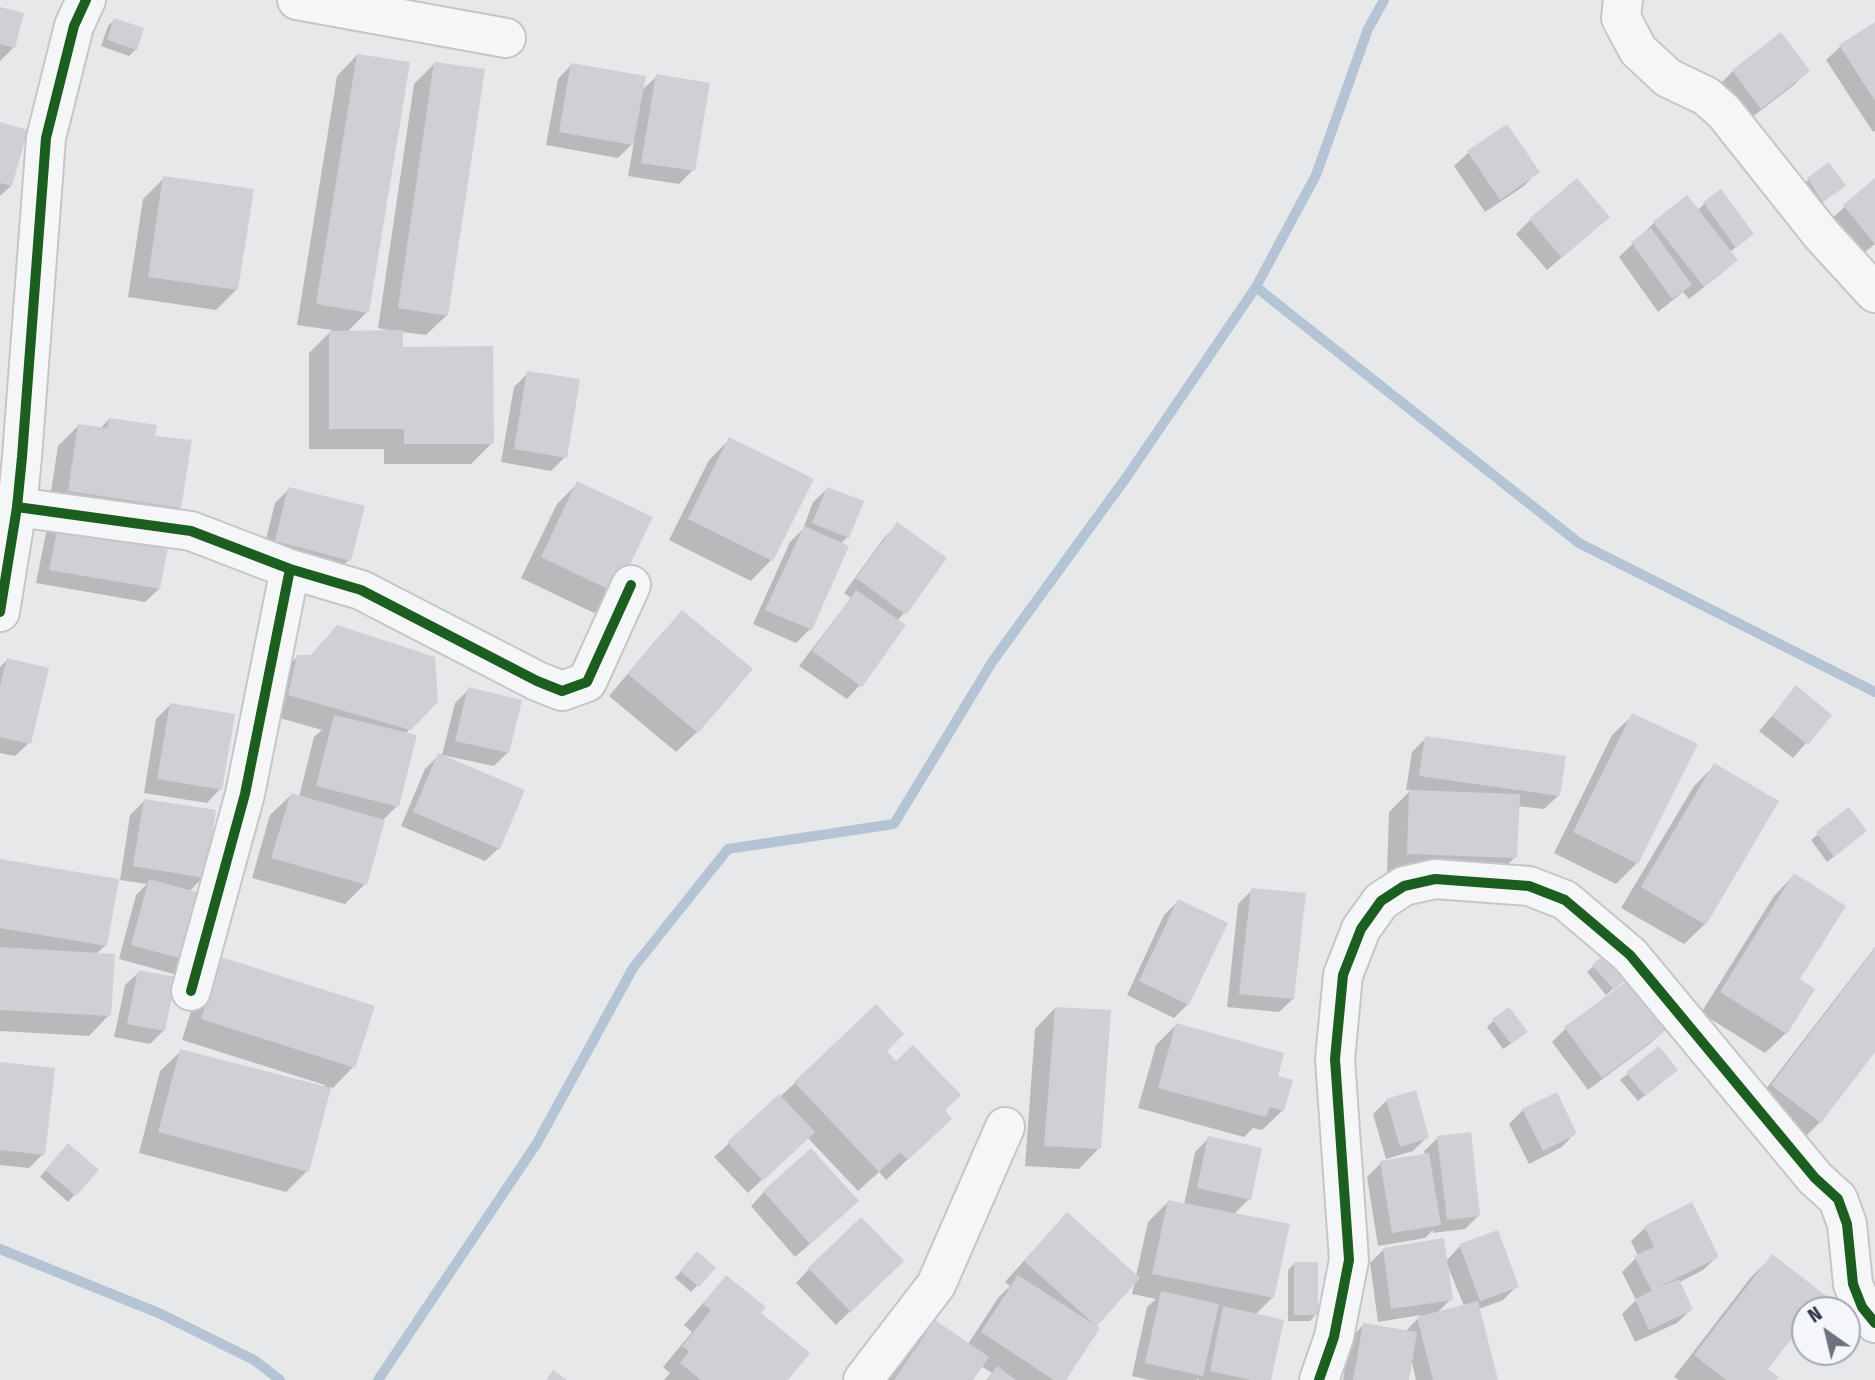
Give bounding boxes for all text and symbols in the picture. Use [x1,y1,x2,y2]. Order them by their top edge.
north arrow [1791,1296,1861,1366]
text: N [1804,1302,1826,1328]

